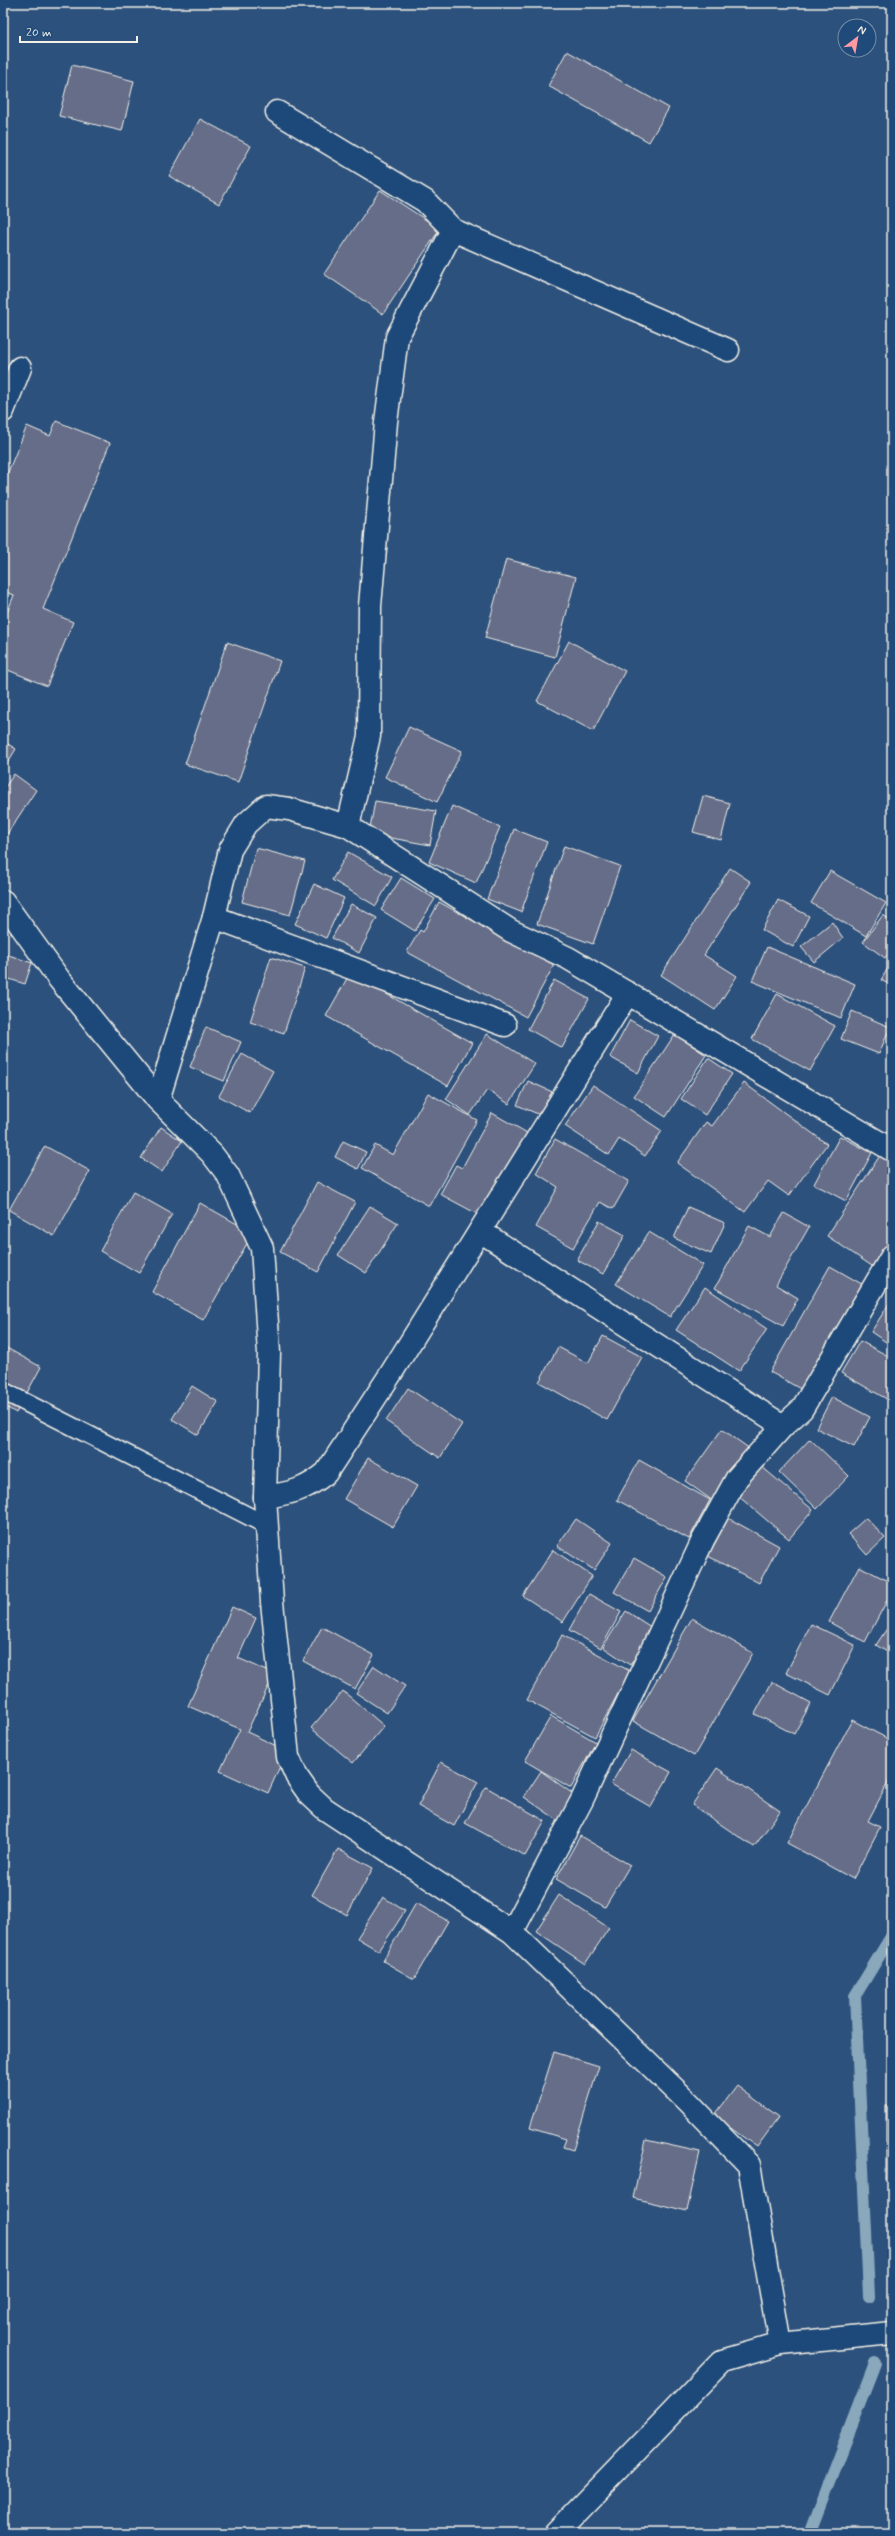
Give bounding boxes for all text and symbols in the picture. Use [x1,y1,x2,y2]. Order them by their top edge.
scale bar [20,18,137,44]
north arrow [837,18,877,58]
text: N [855,22,868,38]
text: 20 m [26,25,52,41]

